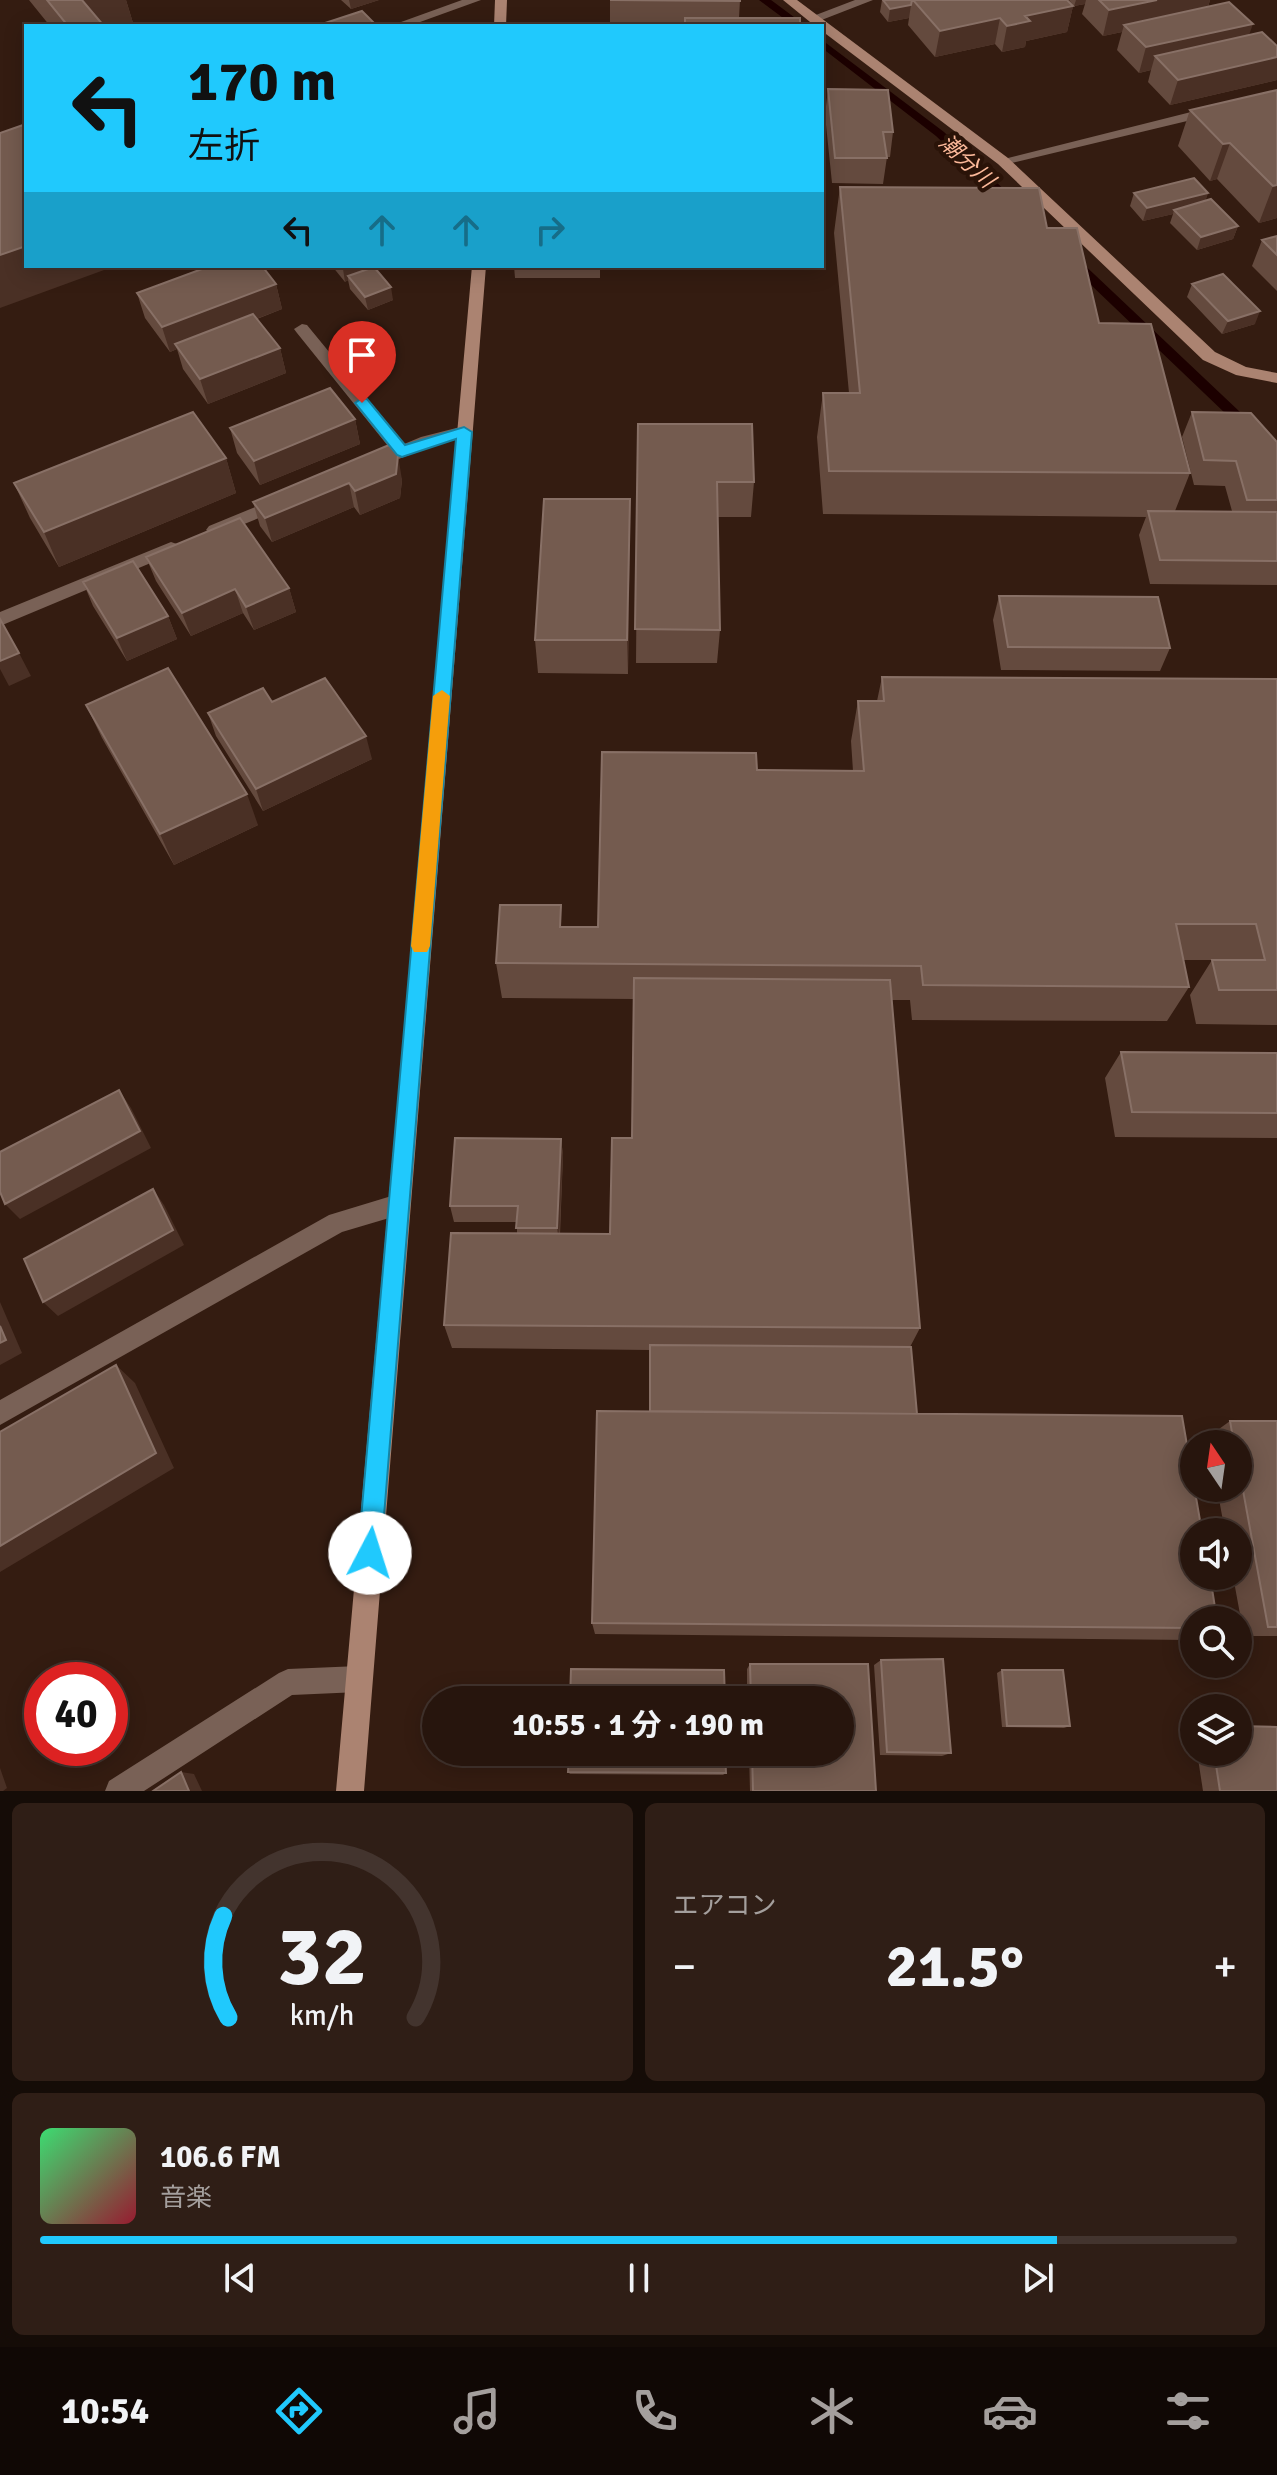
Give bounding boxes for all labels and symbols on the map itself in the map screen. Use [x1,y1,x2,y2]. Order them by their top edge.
water label: 潮分川 [934,129,1002,195]
pin [328,321,396,403]
north arrow [1180,1430,1252,1502]
position arrow [328,1511,412,1595]
speed limit sign: 40 [24,1662,128,1766]

